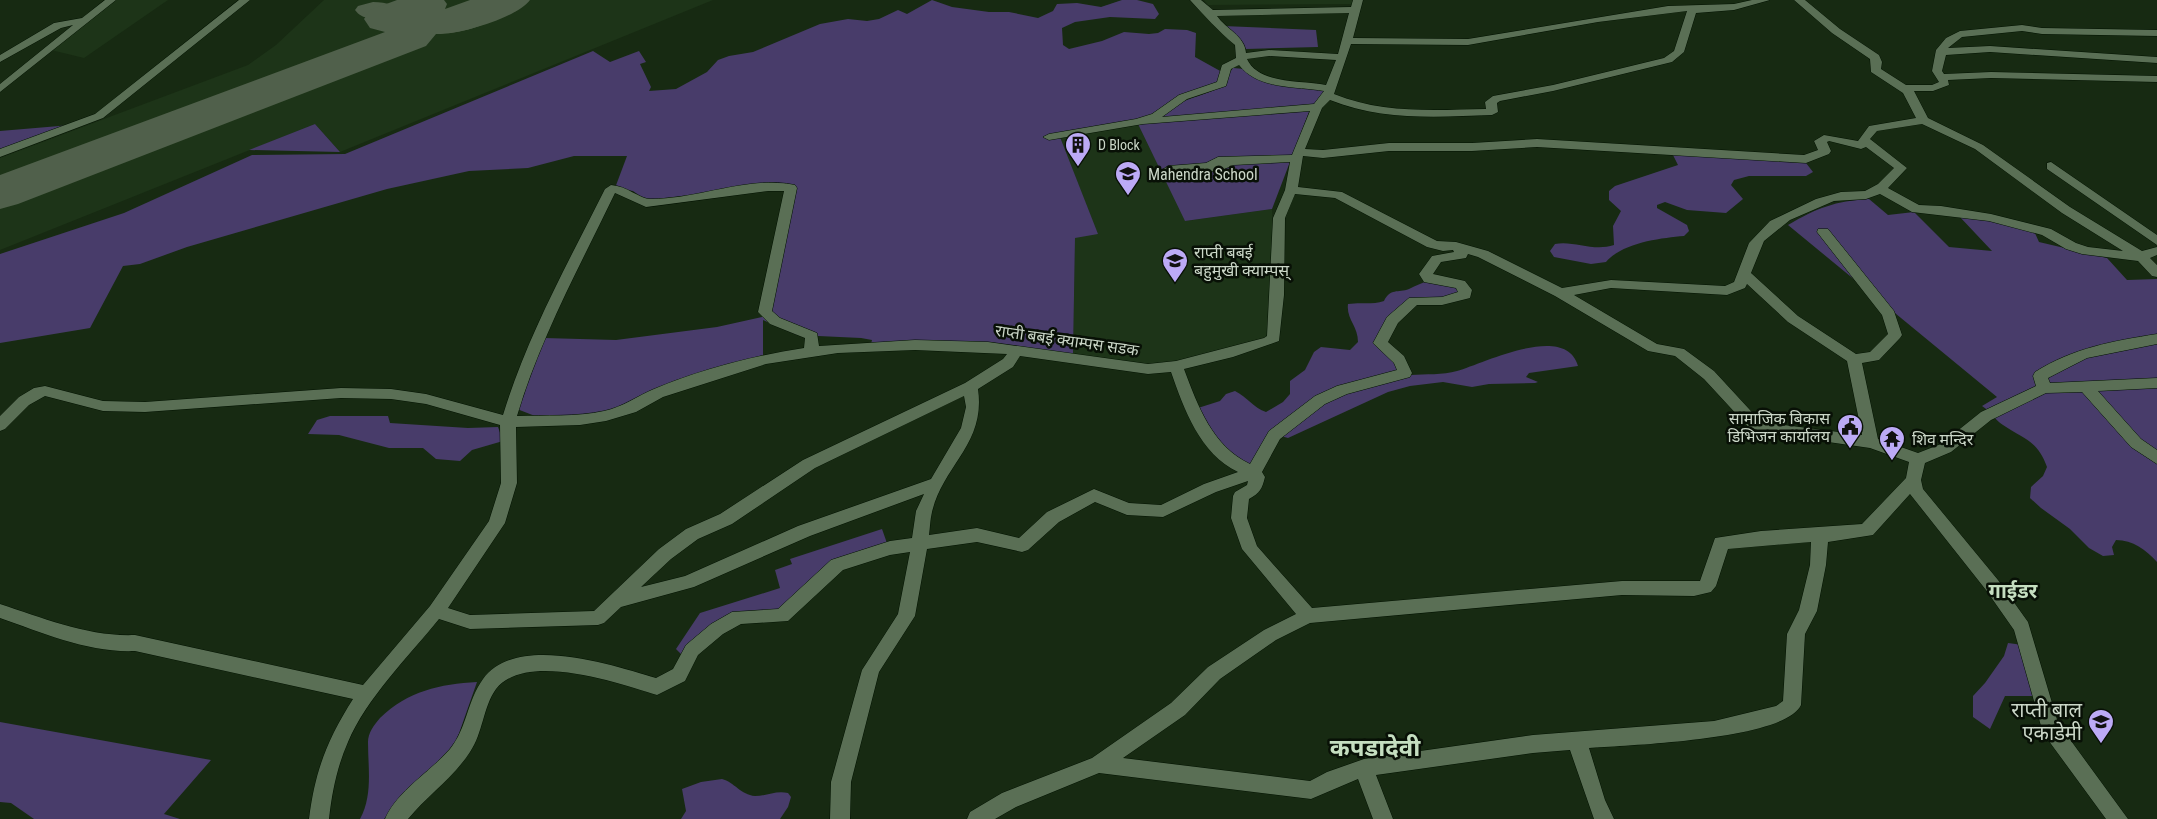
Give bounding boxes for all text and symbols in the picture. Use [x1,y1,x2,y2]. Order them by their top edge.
building icon: D Block [1063,130,1093,168]
place label: D Block [1098,137,1141,153]
school or university icon: Mahendra School [1113,159,1143,197]
place label: Mahendra School [1148,165,1258,184]
place label: राप्ती बबई बहुमुखी क्याम्पस् [1194,243,1292,282]
school or university icon: राप्ती बबई बहुमुखी क्याम्पस् [1160,246,1190,284]
street label: राप्ती बबई क्याम्पस सडक [994,321,1141,360]
place label: सामाजिक बिकास डिभिजन कार्यालय [1727,409,1831,446]
public building icon: सामाजिक बिकास डिभिजन कार्यालय [1835,412,1865,450]
temple icon: शिव मन्दिर [1877,424,1907,462]
place label: शिव मन्दिर [1912,430,1974,449]
district label: गाईडर [1989,579,2039,603]
place label: राप्ती बाल एकाडेमी [2011,698,2083,745]
school or university icon: राप्ती बाल एकाडेमी [2086,707,2116,745]
district label: कपडादेवी [1330,734,1421,762]

